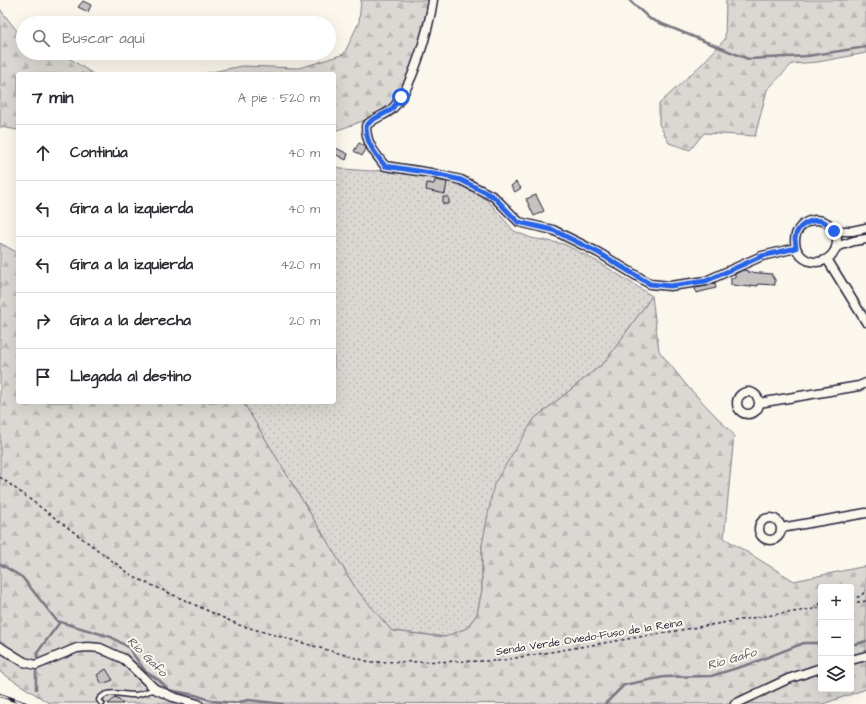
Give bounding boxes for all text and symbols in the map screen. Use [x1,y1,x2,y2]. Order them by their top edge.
search box [16,16,336,60]
icon: search [30,27,52,49]
text: Buscar aquí [62,28,144,49]
text: 7 min [32,86,74,110]
route start [392,88,410,106]
text: A pie · 520 m [238,89,320,107]
icon: ahead [32,142,54,164]
text: Continúa [70,142,128,163]
text: 40 m [288,144,320,162]
icon: left [32,198,54,220]
text: Gira a la izquierda [70,198,193,219]
text: 40 m [288,200,320,218]
route end [825,222,843,240]
icon: left [32,254,54,276]
text: Gira a la izquierda [70,254,193,275]
text: 420 m [280,256,320,274]
icon: right [32,310,54,332]
text: Gira a la derecha [70,310,191,331]
text: 20 m [289,312,320,330]
icon: arrive [32,366,54,388]
text: Llegada al destino [70,366,191,387]
map controls [818,584,854,692]
button: + [818,584,854,620]
street label: Senda Verde Oviedo-Fuso de la Reina [495,615,684,659]
button: − [818,620,854,656]
water label: Río Gafo [123,633,172,682]
water label: Río Gafo [706,644,760,674]
button: layers [818,656,854,692]

